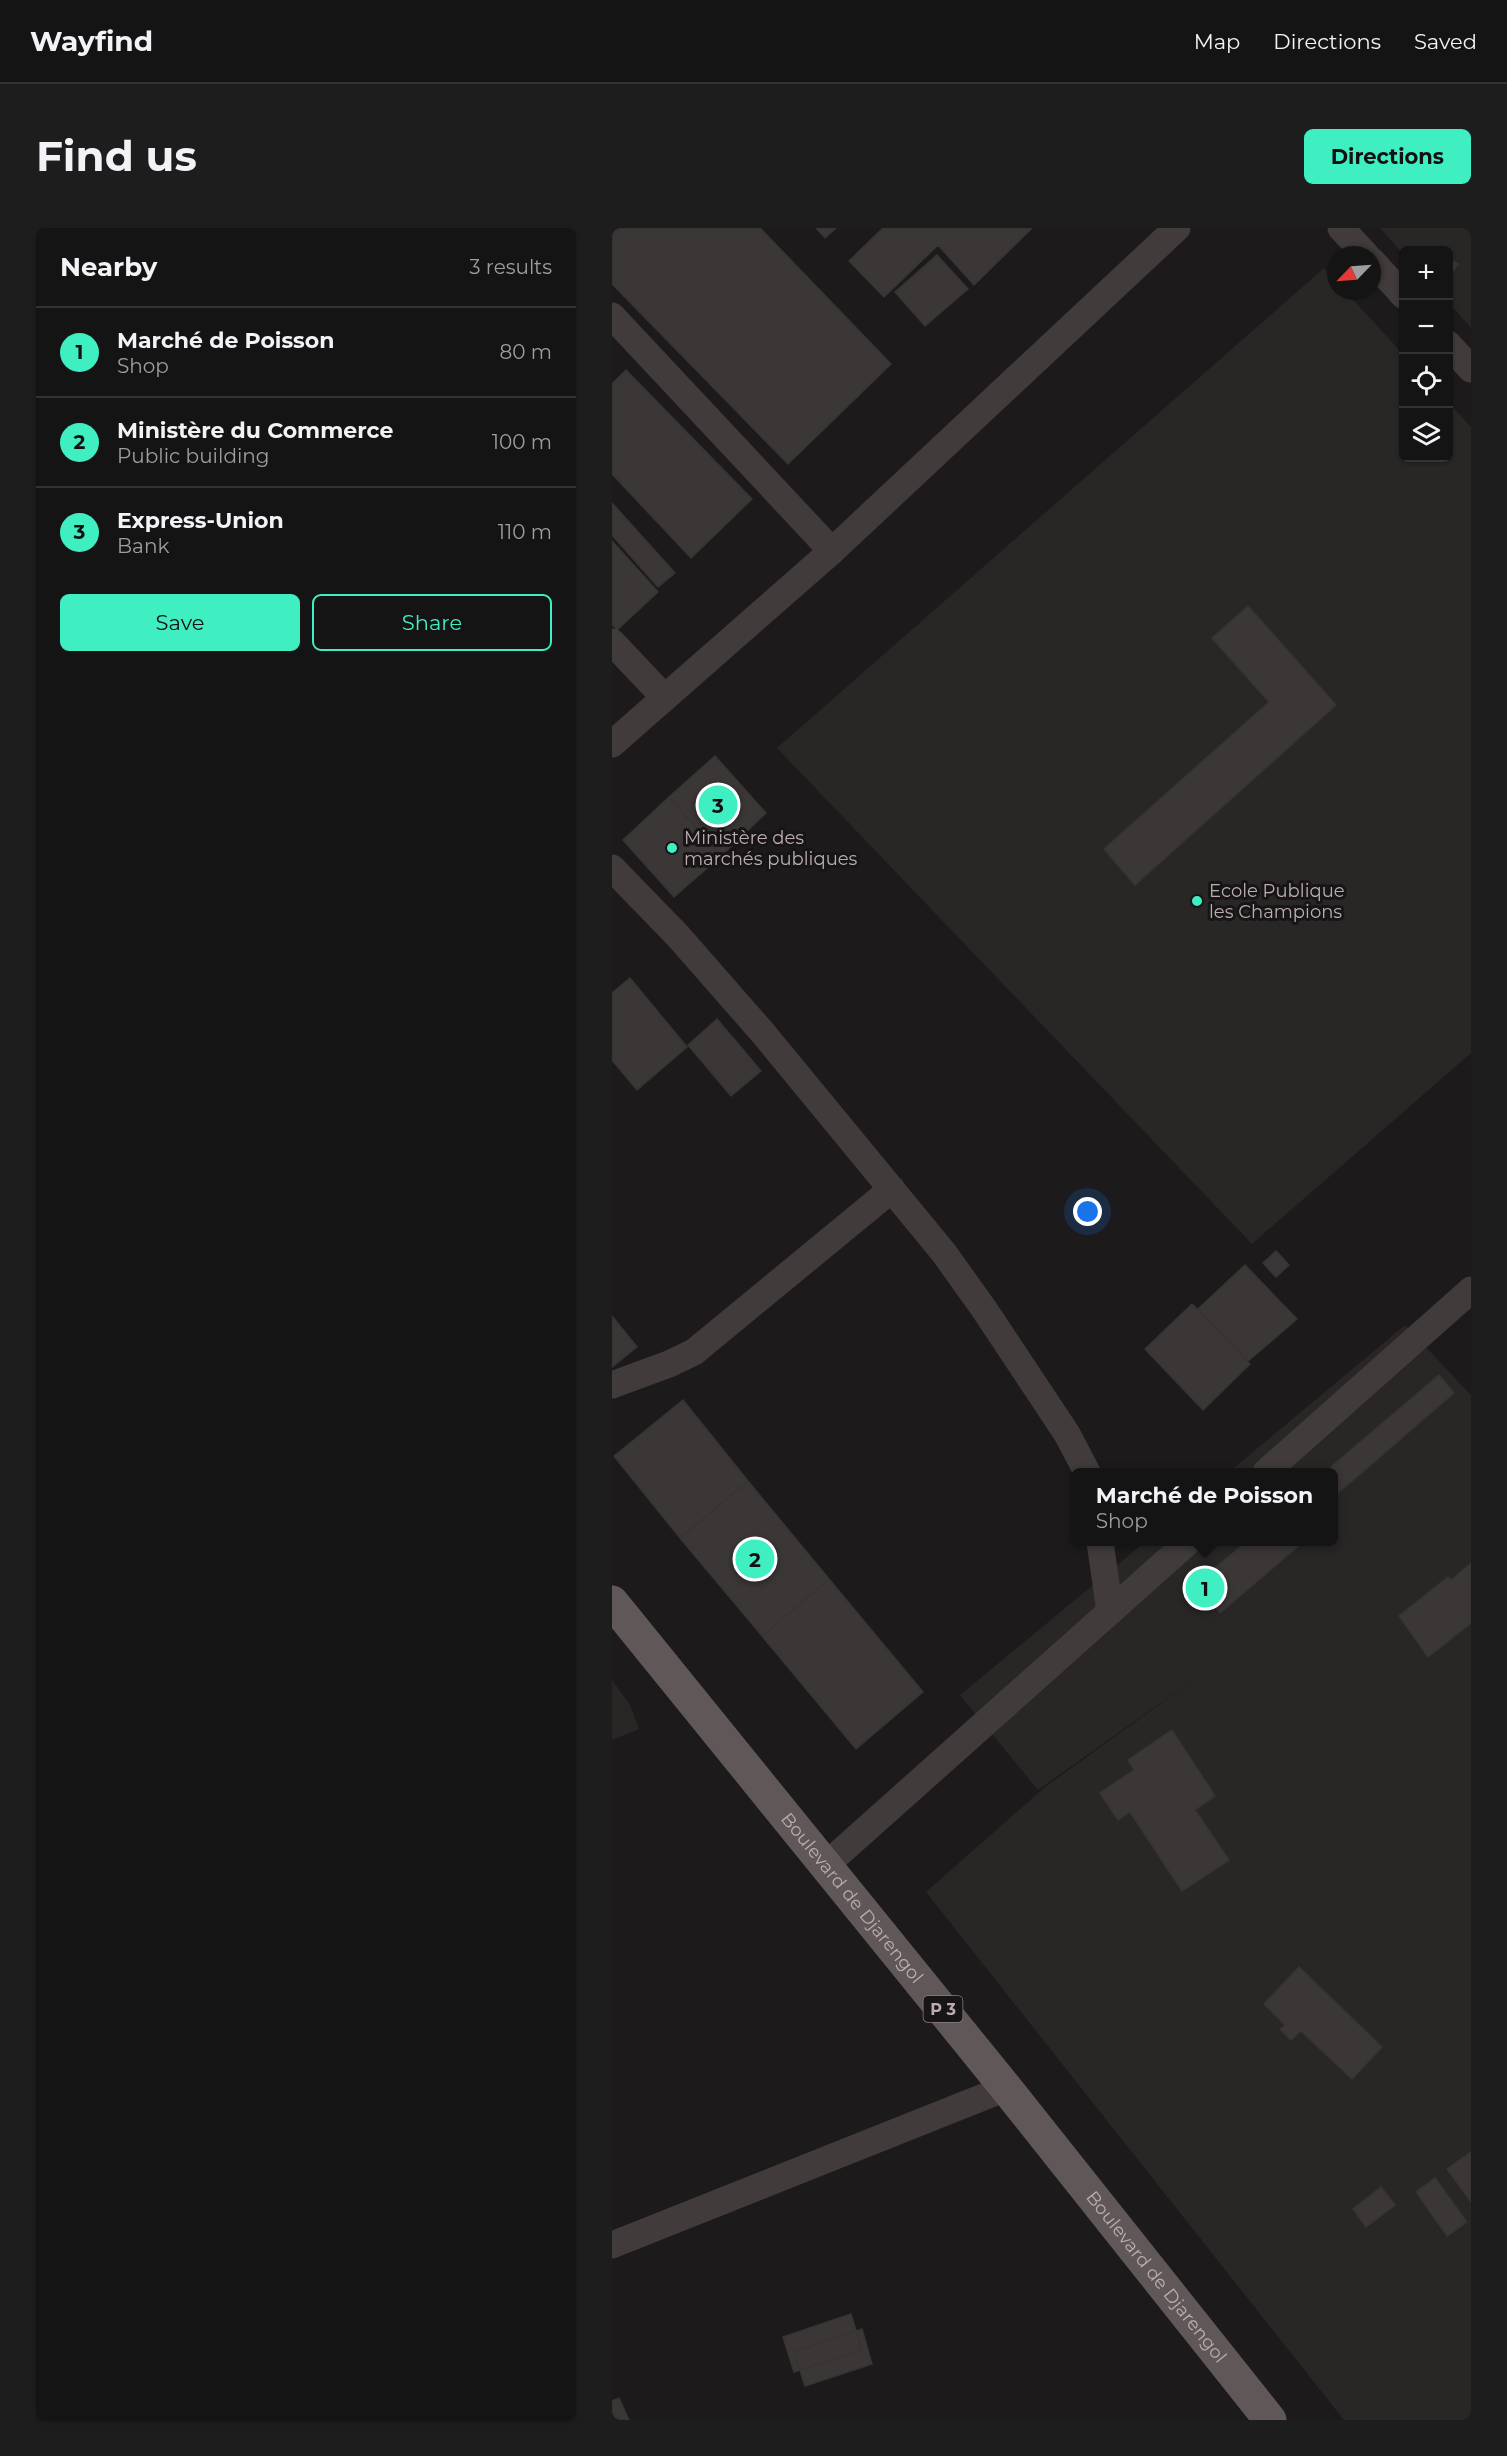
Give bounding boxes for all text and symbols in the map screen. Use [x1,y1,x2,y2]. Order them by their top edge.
text: Wayfind [30,24,153,58]
text: Map [1194,29,1240,54]
text: Directions [1273,29,1381,54]
text: Saved [1414,29,1477,54]
button: Directions [1304,129,1471,184]
text: Find us [36,130,197,182]
north arrow [1327,246,1381,300]
map controls [1399,246,1453,462]
button: + [1399,246,1453,300]
text: Nearby [60,251,157,283]
text: 3 results [469,255,552,279]
button: − [1399,300,1453,354]
text: Marché de Poisson [117,327,334,354]
text: 1 [76,340,83,364]
text: 80 m [500,340,552,364]
text: Shop [117,354,169,378]
button: locate [1399,354,1453,408]
button: layers [1399,408,1453,462]
text: Ministère du Commerce [117,417,393,444]
text: 2 [74,430,85,454]
text: 100 m [492,430,552,454]
text: Public building [117,444,270,468]
text: Express-Union [117,507,284,534]
text: 3 [74,520,85,544]
text: 110 m [498,520,552,544]
text: Bank [117,534,169,558]
button: Save [60,594,300,651]
button: Share [312,594,552,651]
pin: 3 [698,782,738,828]
place label: Ministère des marchés publiques [684,827,858,870]
marker: Ministère des marchés publiques [665,841,679,855]
place label: Ecole Publique les Champions [1209,880,1345,923]
marker: Ecole Publique les Champions [1190,894,1204,908]
your location [1073,1197,1102,1226]
popup [1071,1468,1338,1546]
text: Marché de Poisson [1096,1482,1313,1509]
text: Shop [1096,1509,1148,1533]
pin: 2 [736,1536,774,1582]
pin: 1 [1186,1566,1224,1610]
street label: Boulevard de Djarengol [776,1808,928,1988]
road number: P 3 [924,1996,962,2022]
street label: Boulevard de Djarengol [1081,2187,1231,2367]

